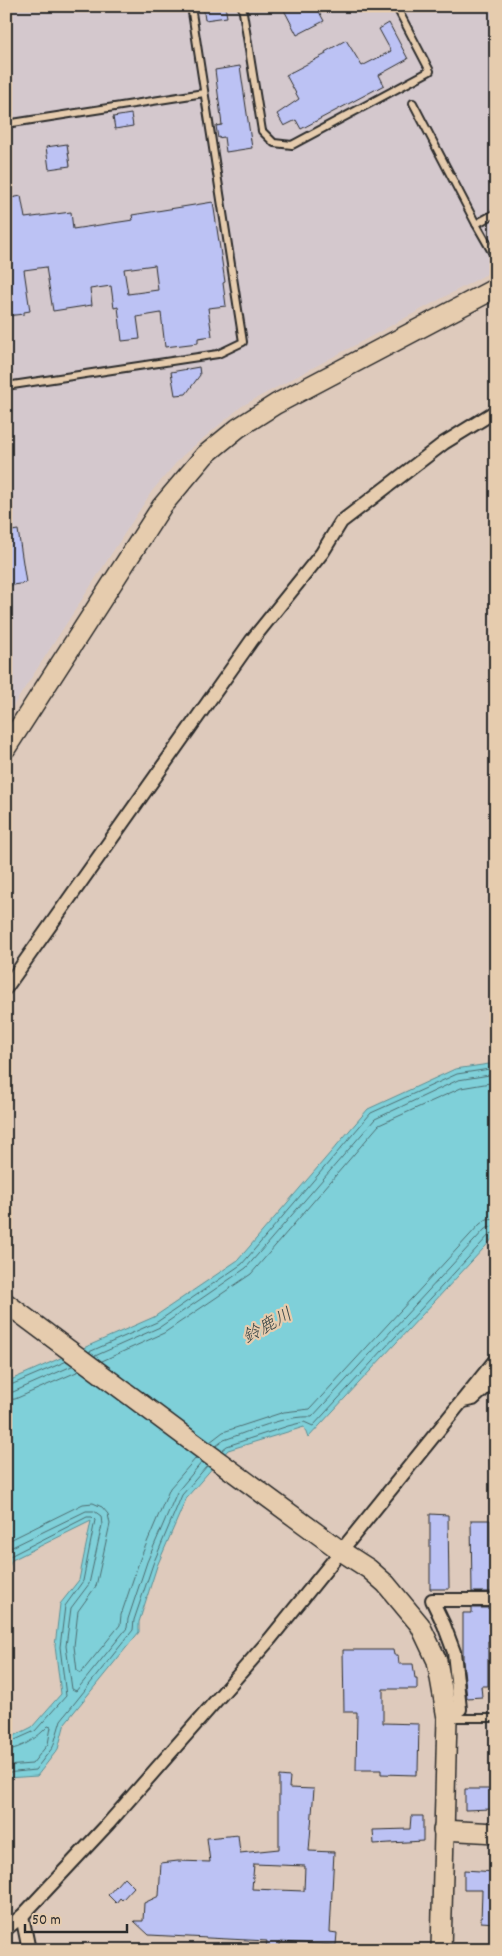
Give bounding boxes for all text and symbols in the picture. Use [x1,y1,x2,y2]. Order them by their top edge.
water label: 鈴鹿川 [239,1303,298,1351]
scale bar [25,1901,128,1933]
text: 50 m [32,1910,61,1932]

